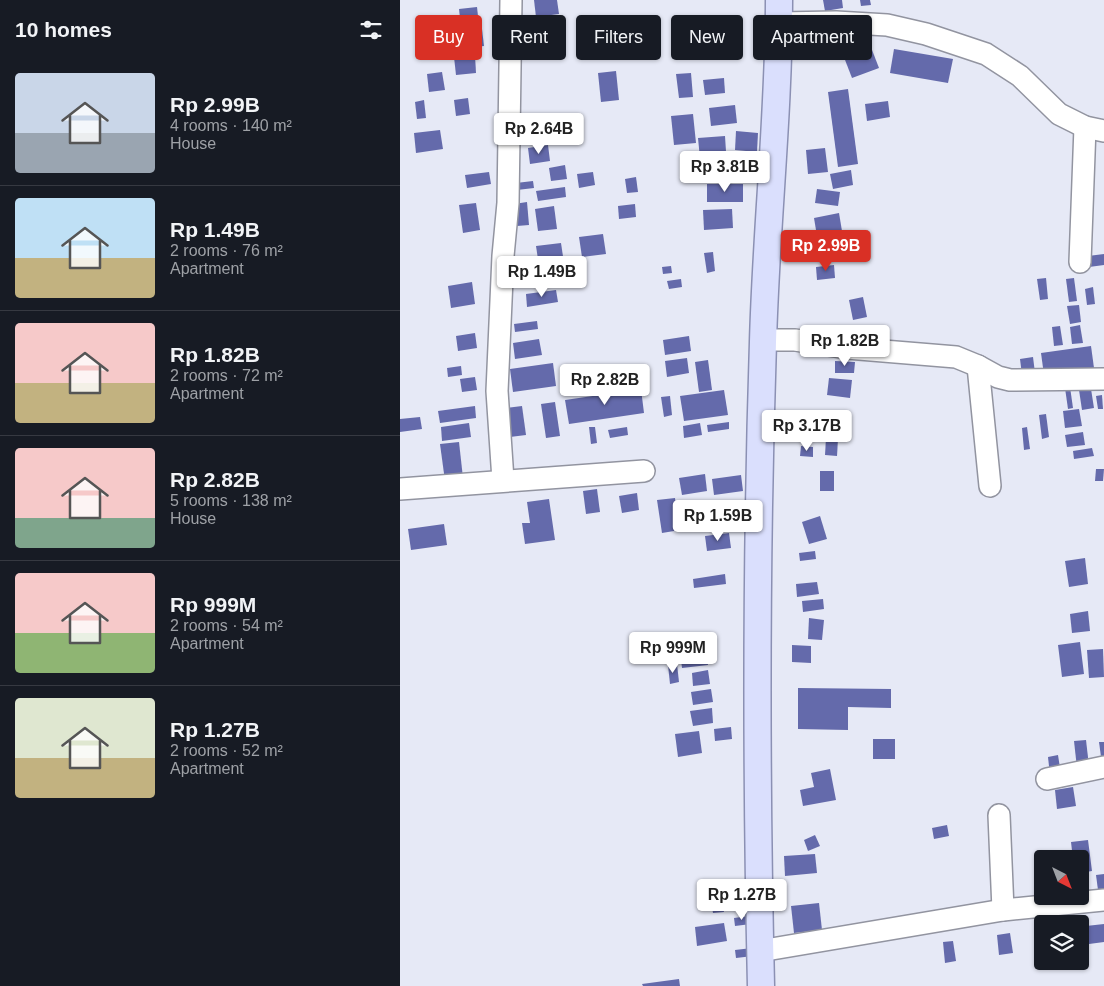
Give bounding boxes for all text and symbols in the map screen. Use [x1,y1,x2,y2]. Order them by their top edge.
chip: Buy [415,15,482,60]
chip: Rent [492,15,566,60]
chip: Filters [576,15,661,60]
chip: New [671,15,743,60]
chip: Apartment [753,15,872,60]
icon: filters [357,16,385,44]
text: 10 homes [15,18,112,41]
icon: home [55,93,115,153]
text: Rp 2.99B [170,93,260,116]
pin: Rp 2.64B [487,112,591,155]
text: 4 rooms · 140 m² [170,117,292,134]
text: Rp 2.64B [505,120,573,137]
text: House [170,135,216,152]
pin: Rp 3.81B [673,150,777,193]
text: Rp 3.81B [691,158,759,175]
icon: home [55,218,115,278]
text: Rp 1.49B [170,218,260,241]
pin: Rp 2.99B [774,230,878,272]
text: Rp 2.99B [792,237,860,254]
text: 2 rooms · 76 m² [170,242,283,259]
pin: Rp 1.49B [490,256,594,298]
text: Apartment [170,260,244,277]
text: Rp 1.49B [508,263,576,280]
pin: Rp 1.82B [793,324,897,367]
text: Rp 1.82B [811,332,879,349]
icon: home [55,343,115,403]
text: Rp 1.82B [170,343,260,366]
pin: Rp 2.82B [553,364,657,406]
text: 2 rooms · 72 m² [170,367,283,384]
text: Rp 2.82B [571,371,639,388]
text: Apartment [170,385,244,402]
pin: Rp 3.17B [755,410,859,452]
text: Rp 3.17B [773,417,841,434]
icon: home [55,468,115,528]
text: Rp 2.82B [170,468,260,491]
text: 5 rooms · 138 m² [170,492,292,509]
pin: Rp 1.59B [666,500,770,542]
text: Rp 1.59B [684,507,752,524]
text: House [170,510,216,527]
icon: home [55,593,115,653]
text: Rp 999M [170,593,256,616]
text: 2 rooms · 54 m² [170,617,283,634]
pin: Rp 999M [627,632,719,674]
text: Apartment [170,635,244,652]
text: Rp 999M [640,639,706,656]
icon: home [55,718,115,778]
text: Rp 1.27B [170,718,260,741]
text: 2 rooms · 52 m² [170,742,283,759]
text: Apartment [170,760,244,777]
north arrow [1034,850,1089,905]
map controls [1034,850,1089,970]
pin: Rp 1.27B [690,878,794,921]
text: Rp 1.27B [708,886,776,903]
button: layers [1034,915,1089,970]

